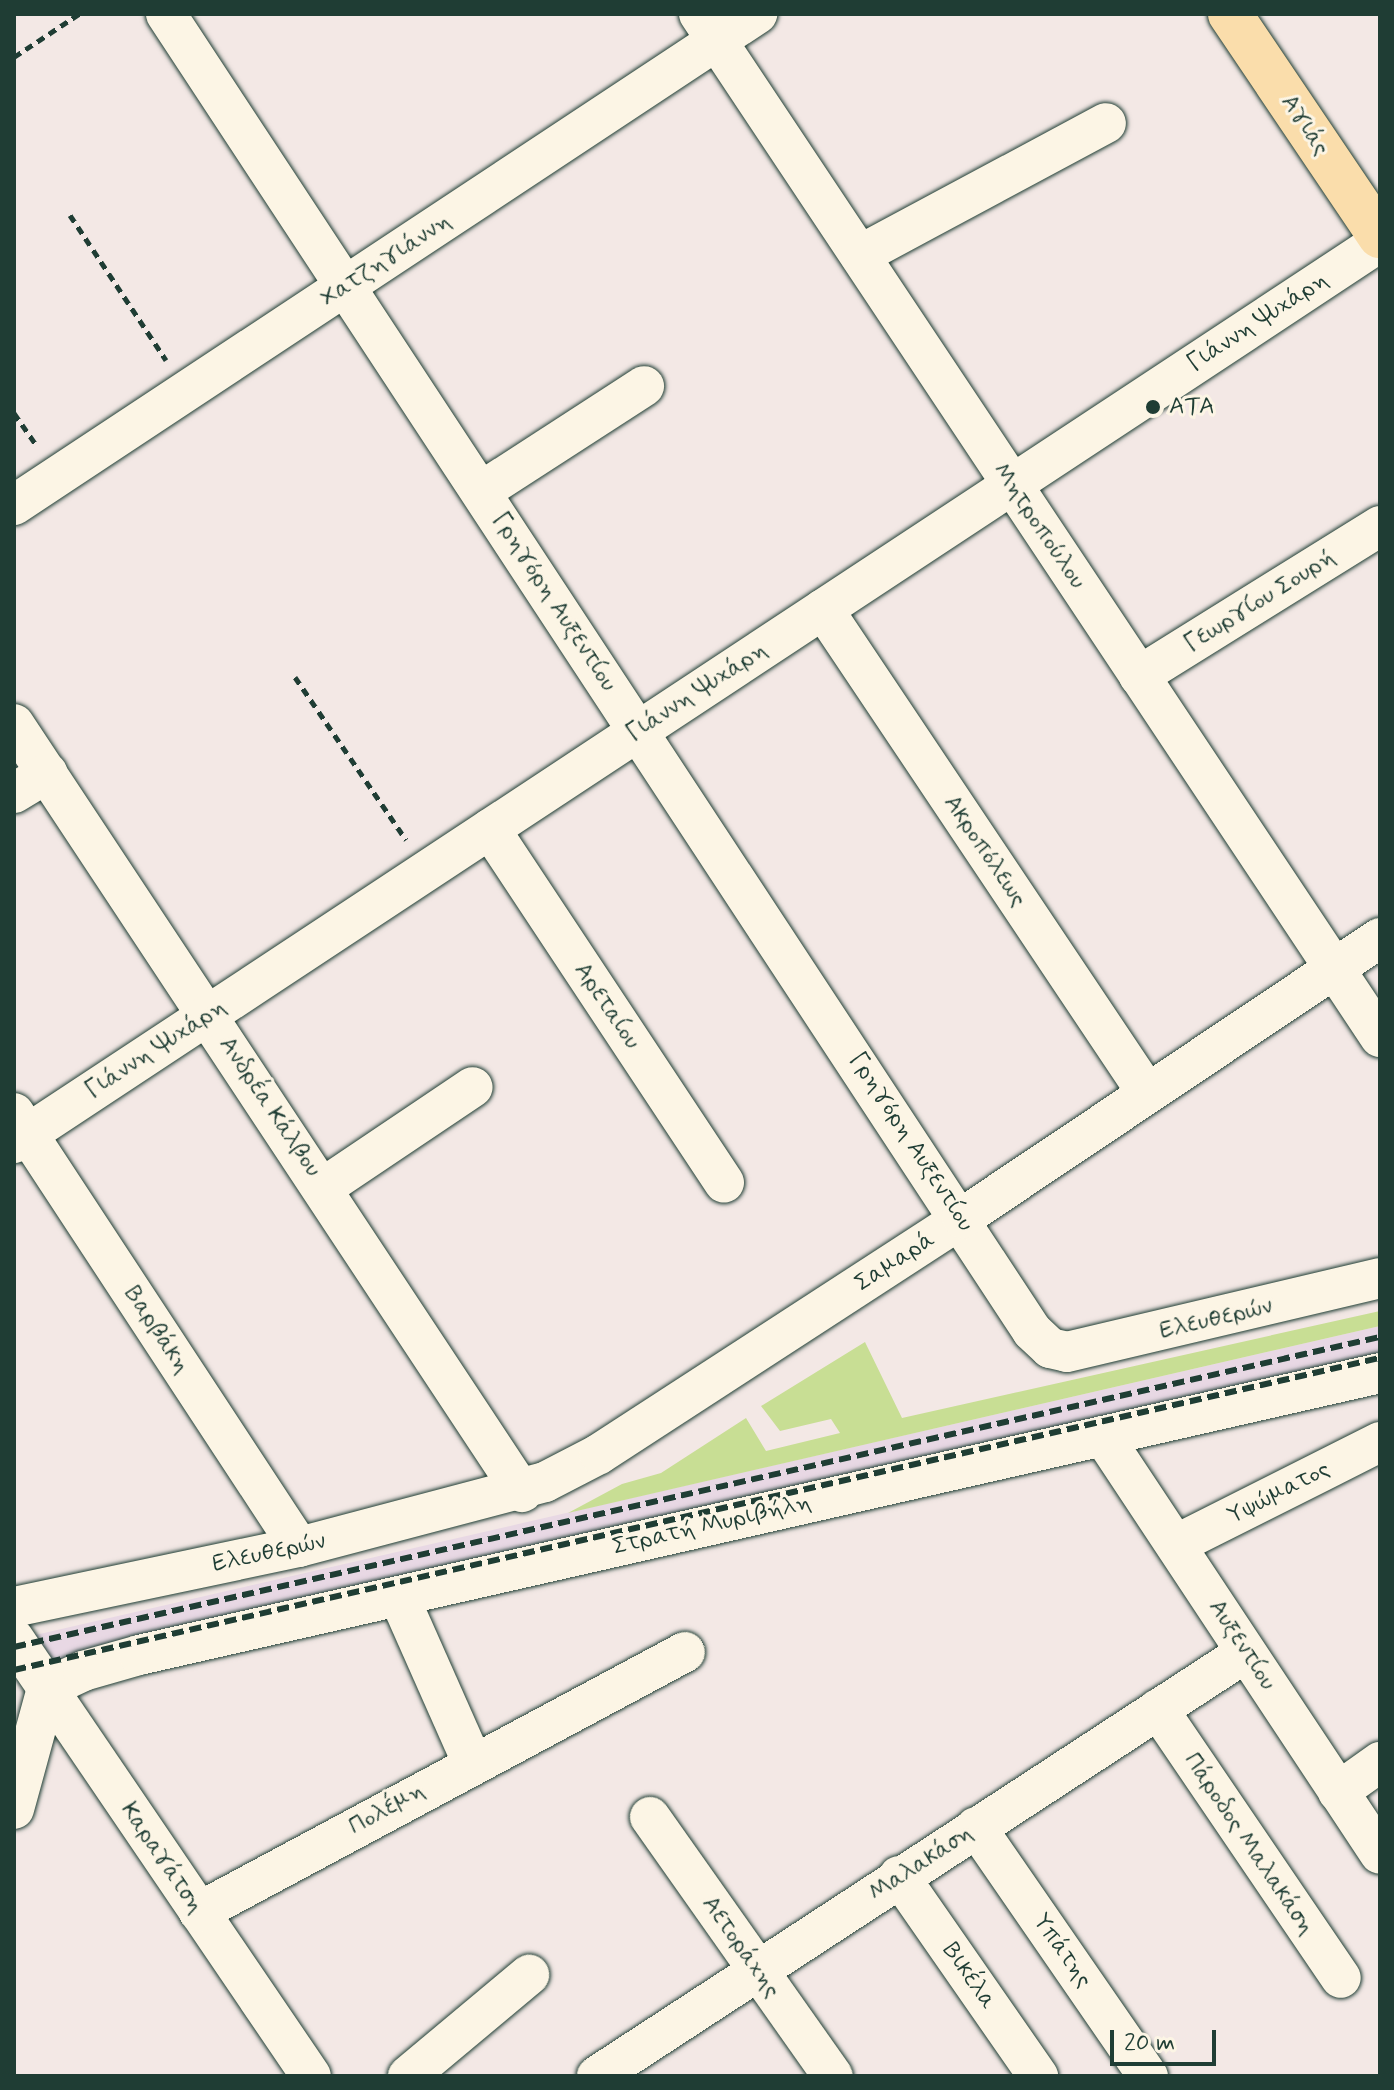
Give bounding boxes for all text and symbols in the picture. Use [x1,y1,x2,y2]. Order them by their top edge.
street label: Αγιάς [1274,89,1336,161]
street label: Χατζηγιάννη [315,207,457,313]
street label: Γιάννη Ψυχάρη [1182,266,1334,378]
place label: ΑΤΑ [1169,393,1215,421]
marker: ΑΤΑ [1144,398,1162,416]
street label: Μητροπούλου [986,458,1092,594]
street label: Γρηγόρη Αυξεντίου [485,507,623,697]
street label: Γεωργίου Σουρή [1179,543,1341,659]
street label: Γιάννη Ψυχάρη [621,636,773,748]
street label: Ακροπόλεως [937,790,1033,912]
street label: Αρεταίου [568,957,646,1055]
street label: Γιάννη Ψυχάρη [80,993,232,1105]
street label: Ανδρέα Κάλβου [213,1031,327,1183]
street label: Γρηγόρη Αυξεντίου [842,1047,980,1237]
street label: Σαμαρά [850,1226,940,1298]
street label: Βαρβάκη [118,1281,196,1379]
street label: Ελευθερών [1157,1292,1275,1346]
street label: Υψώματος [1223,1455,1335,1531]
street label: Στρατή Μυριβήλη [610,1488,814,1562]
street label: Ελευθερών [210,1527,328,1579]
street label: Αυξεντίου [1202,1594,1282,1696]
street label: Πάροδος Μαλακάση [1177,1747,1321,1941]
street label: Πολέμη [344,1776,430,1842]
street label: Καραγάτση [114,1797,210,1919]
street label: Μαλακάση [863,1819,979,1907]
street label: Αετοράχης [695,1891,787,2003]
street label: Υπάτης [1026,1908,1098,1994]
street label: Βικέλα [936,1937,1002,2015]
scale bar [1114,2014,1220,2064]
text: 20 m [1124,2028,1175,2059]

